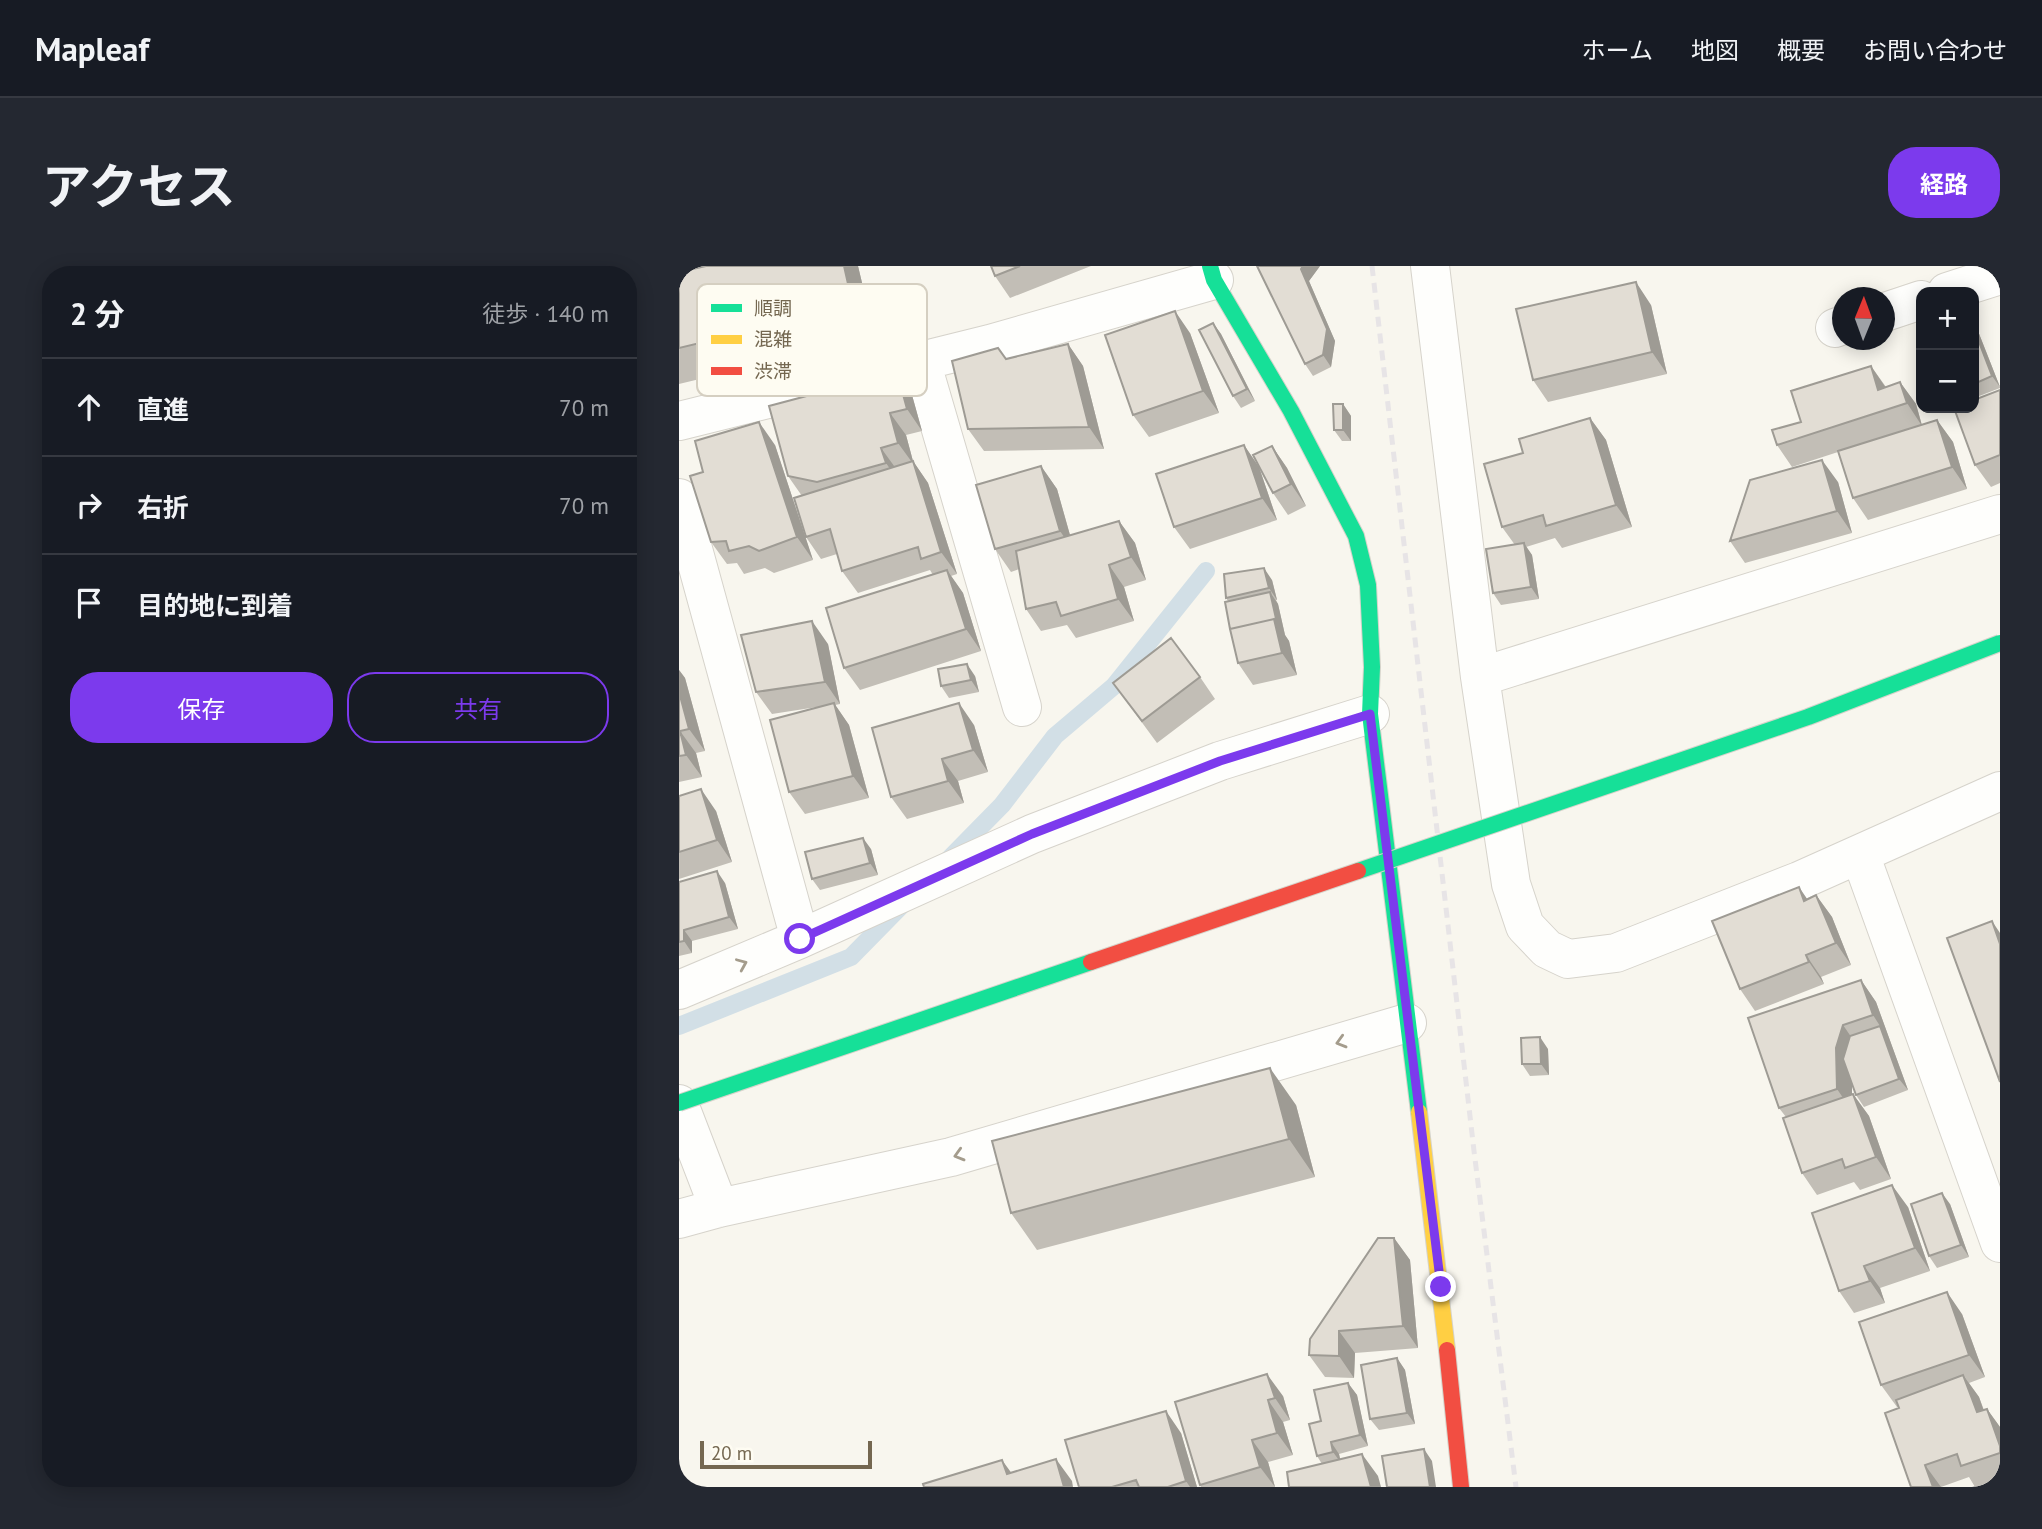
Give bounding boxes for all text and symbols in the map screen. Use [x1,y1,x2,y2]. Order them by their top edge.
text: Mapleaf [35,27,149,70]
text: ホーム [1582,35,1653,66]
text: 地図 [1691,35,1739,66]
text: 概要 [1777,35,1825,66]
text: お問い合わせ [1863,35,2007,66]
button: 経路 [1888,147,2000,218]
text: アクセス [42,154,236,218]
legend [697,284,927,396]
north arrow [1832,287,1895,350]
map controls [1916,287,1979,413]
button: + [1916,287,1979,350]
text: 2 分 [70,294,125,333]
text: 順調 [754,296,792,320]
text: 徒歩 · 140 m [482,299,609,328]
text: 混雑 [754,327,792,351]
button: − [1916,350,1979,413]
text: 渋滞 [754,359,792,383]
icon: ahead [70,388,108,426]
text: 直進 [137,393,189,426]
text: 70 m [559,393,609,422]
icon: right [70,486,108,524]
text: 右折 [137,491,189,524]
text: 70 m [559,491,609,520]
icon: arrive [70,584,108,622]
text: 目的地に到着 [137,589,293,622]
button: 保存 [70,672,333,743]
button: 共有 [347,672,609,743]
route start [784,923,815,954]
one-way arrow [735,958,747,972]
one-way arrow [1336,1034,1348,1049]
one-way arrow [953,1147,965,1161]
route end [1425,1271,1456,1302]
scale bar [700,1438,871,1470]
text: 20 m [711,1441,752,1465]

